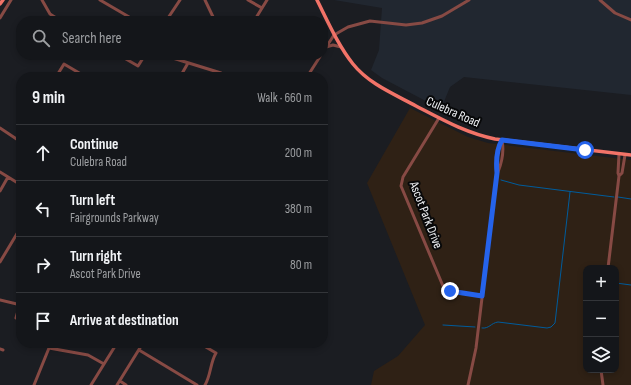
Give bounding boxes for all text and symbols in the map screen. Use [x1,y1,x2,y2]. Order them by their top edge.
search box [16,16,328,60]
icon: search [30,27,52,49]
text: Search here [62,29,122,48]
text: 9 min [32,88,65,108]
text: Walk · 660 m [257,90,312,106]
street label: Culebra Road [424,93,482,131]
text: Continue [70,135,119,154]
route start [576,141,594,159]
icon: ahead [32,142,54,164]
text: 200 m [285,145,312,161]
text: Culebra Road [70,154,127,170]
street label: Ascot Park Drive [406,178,446,251]
text: Turn left [70,191,115,210]
icon: left [32,198,54,220]
text: 380 m [285,201,312,217]
text: Fairgrounds Parkway [70,210,159,226]
text: Turn right [70,247,122,266]
icon: right [32,254,54,276]
text: 80 m [290,257,312,273]
map controls [583,265,619,373]
button: + [583,265,619,301]
text: Ascot Park Drive [70,266,141,282]
route end [441,282,459,300]
button: − [583,301,619,337]
icon: arrive [32,310,54,332]
text: Arrive at destination [70,311,179,330]
button: layers [583,337,619,373]

